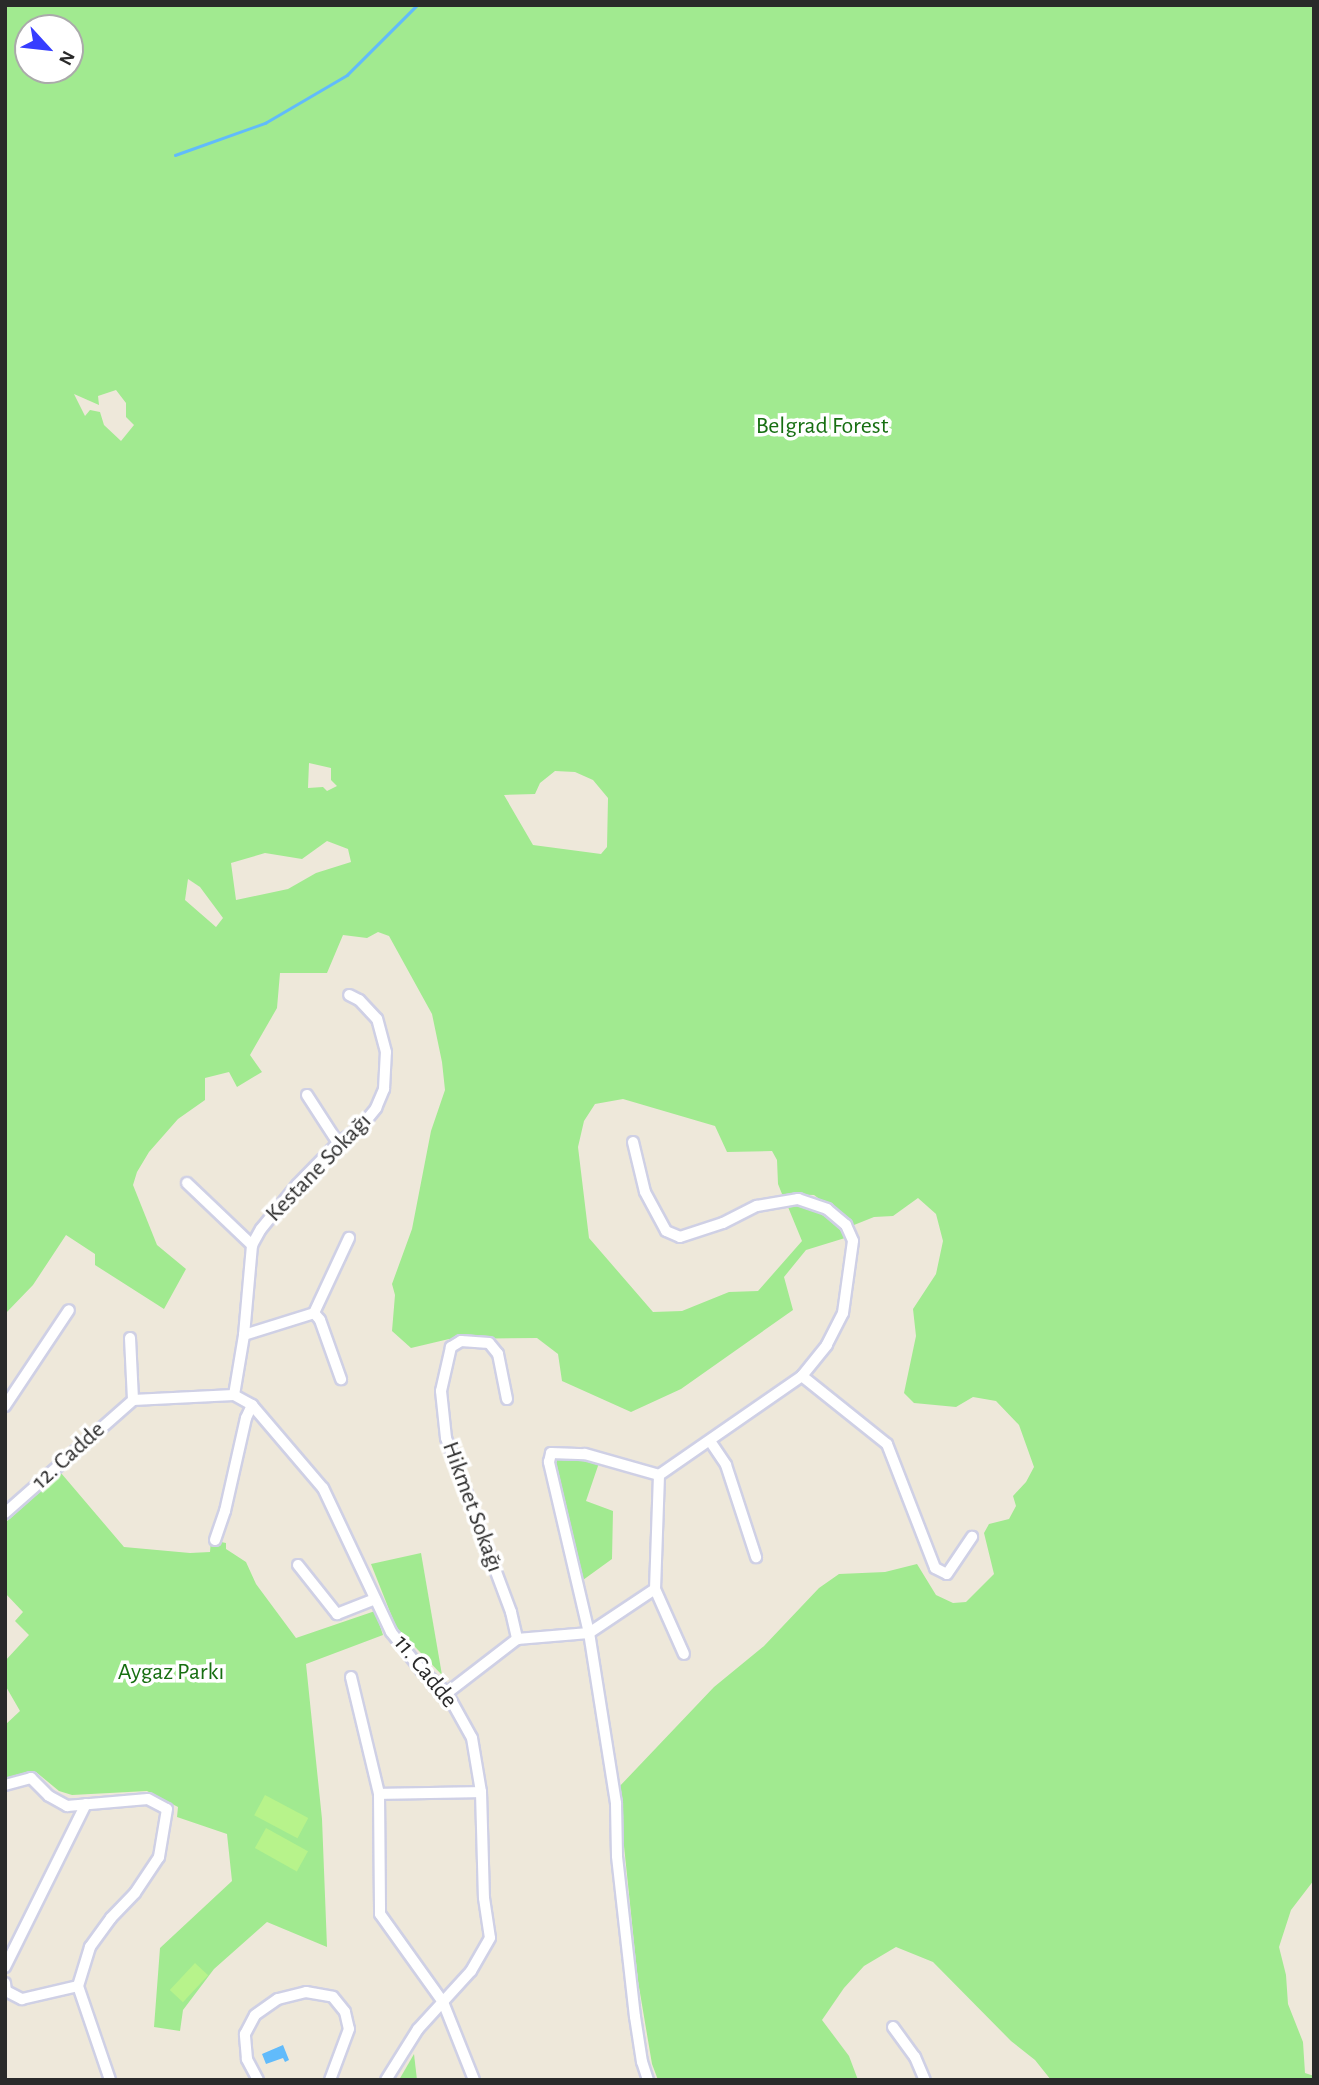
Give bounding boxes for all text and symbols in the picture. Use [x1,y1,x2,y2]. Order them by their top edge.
north arrow [14,14,84,84]
text: N [55,48,78,68]
park label: Belgrad Forest [756,413,888,441]
street label: Kestane Sokağı [260,1108,378,1228]
street label: 12. Cadde [27,1416,111,1496]
street label: Hikmet Sokağı [435,1438,509,1576]
street label: 11. Cadde [387,1630,463,1714]
park label: Aygaz Parkı [118,1659,224,1687]

